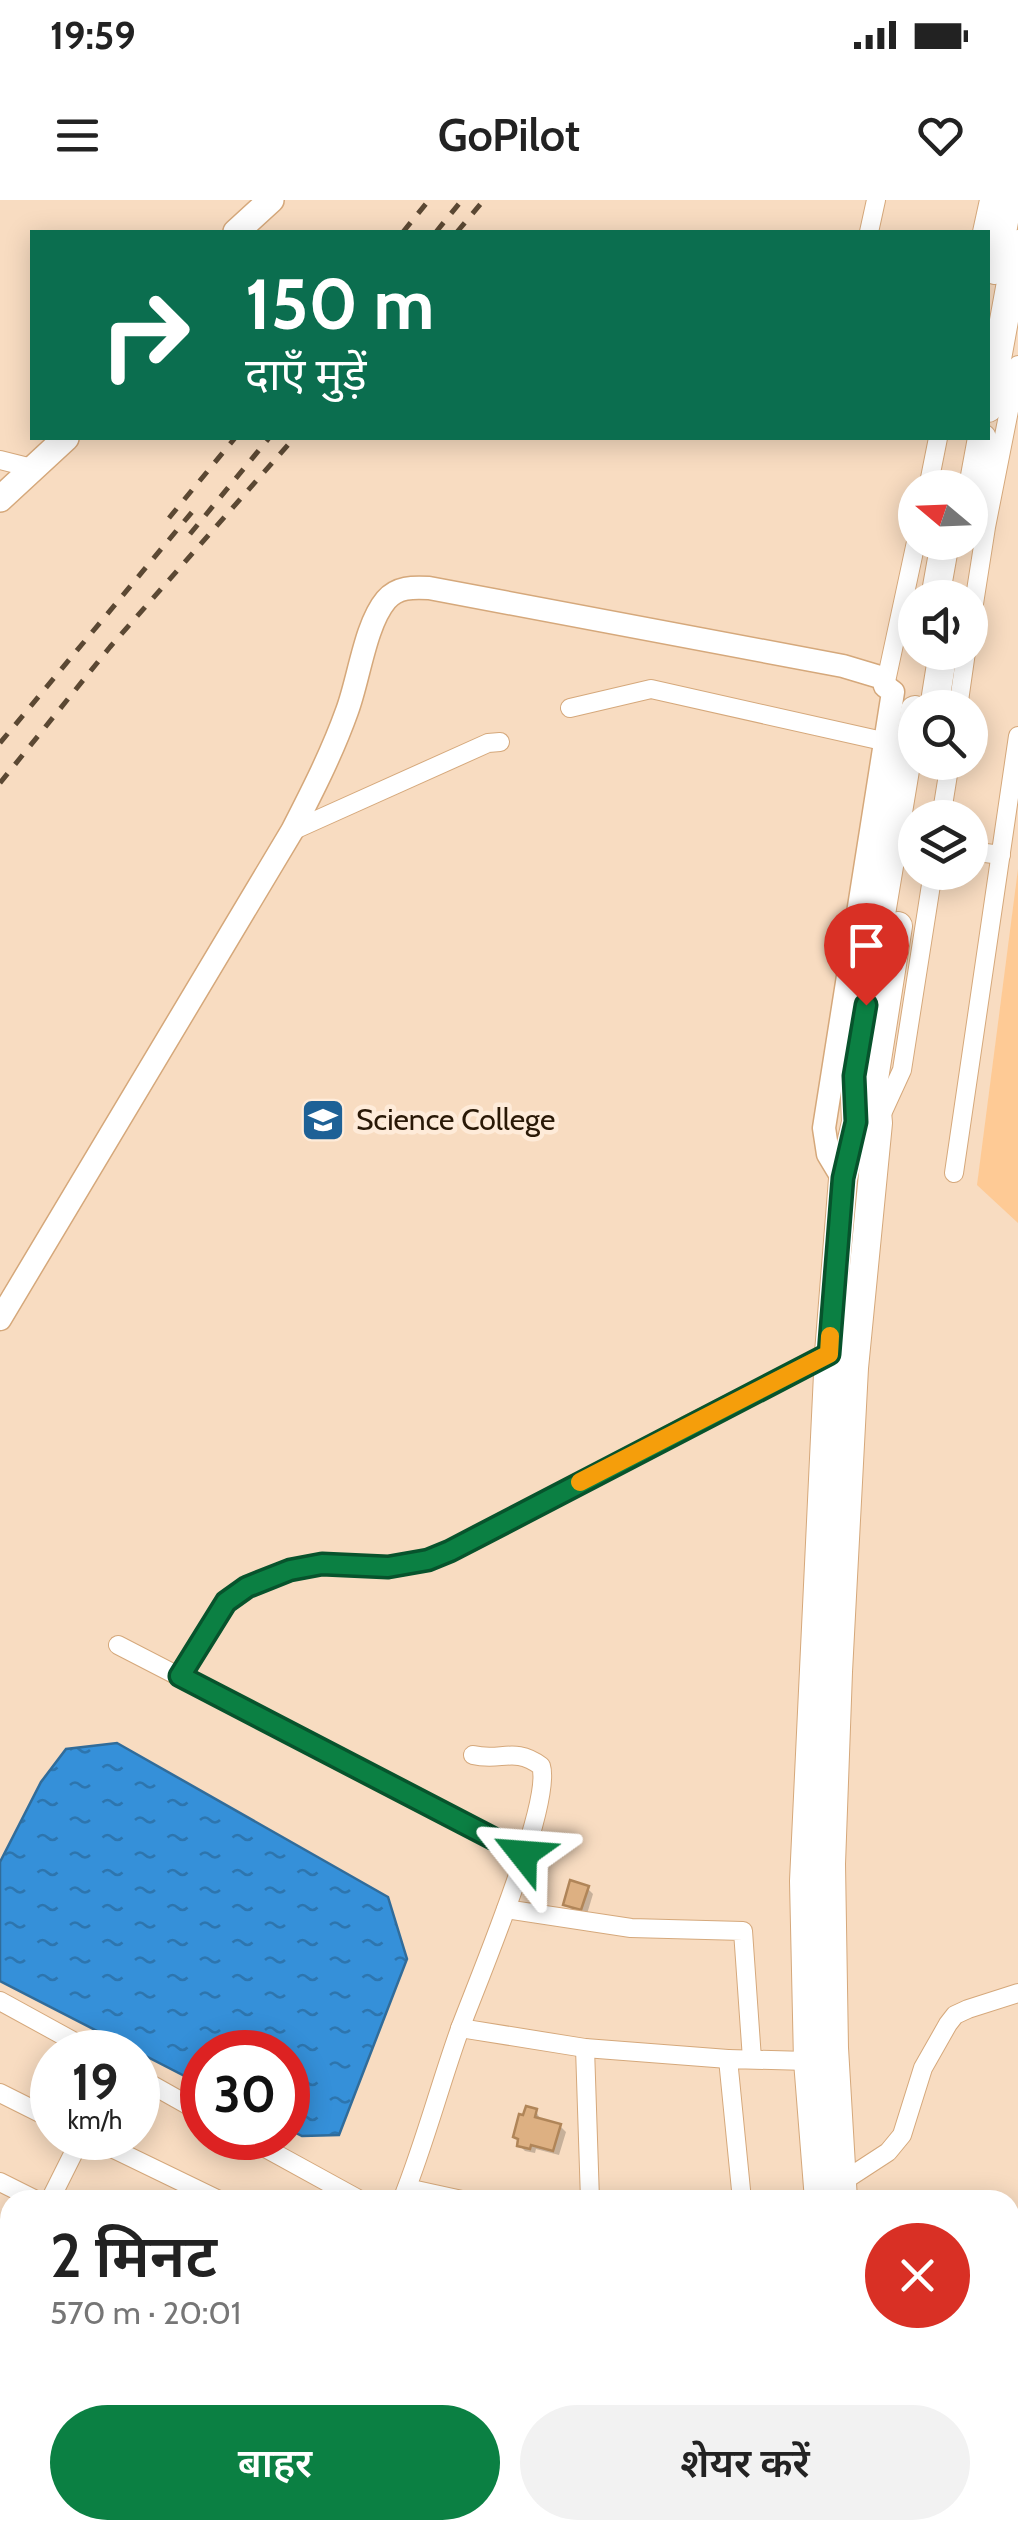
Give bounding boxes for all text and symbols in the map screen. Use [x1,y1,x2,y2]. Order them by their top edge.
text: 19:59 [50,12,136,59]
icon: menu [50,108,105,163]
text: GoPilot [438,108,580,162]
icon: heart [913,108,968,163]
text: 150 m [245,261,434,347]
icon: right [80,270,210,400]
text: दाएँ मुड़ें [245,347,367,401]
north arrow [898,470,988,560]
map controls [898,470,988,890]
button: sound [898,580,988,670]
button: search [898,690,988,780]
button: layers [898,800,988,890]
pin [824,903,909,1006]
icon: arrive [839,918,894,973]
school or university icon: Science College [300,1097,346,1143]
place label: Science College [356,1101,555,1138]
position arrow [471,1802,575,1906]
speed limit sign: 30 [180,2030,310,2160]
text: 19 [72,2052,118,2113]
text: km/h [68,2105,122,2135]
text: 2 मिनट [50,2219,217,2292]
button: close [865,2223,970,2328]
text: 570 m · 20:01 [50,2293,241,2332]
button: बाहर [50,2405,500,2520]
button: शेयर करें [520,2405,970,2520]

